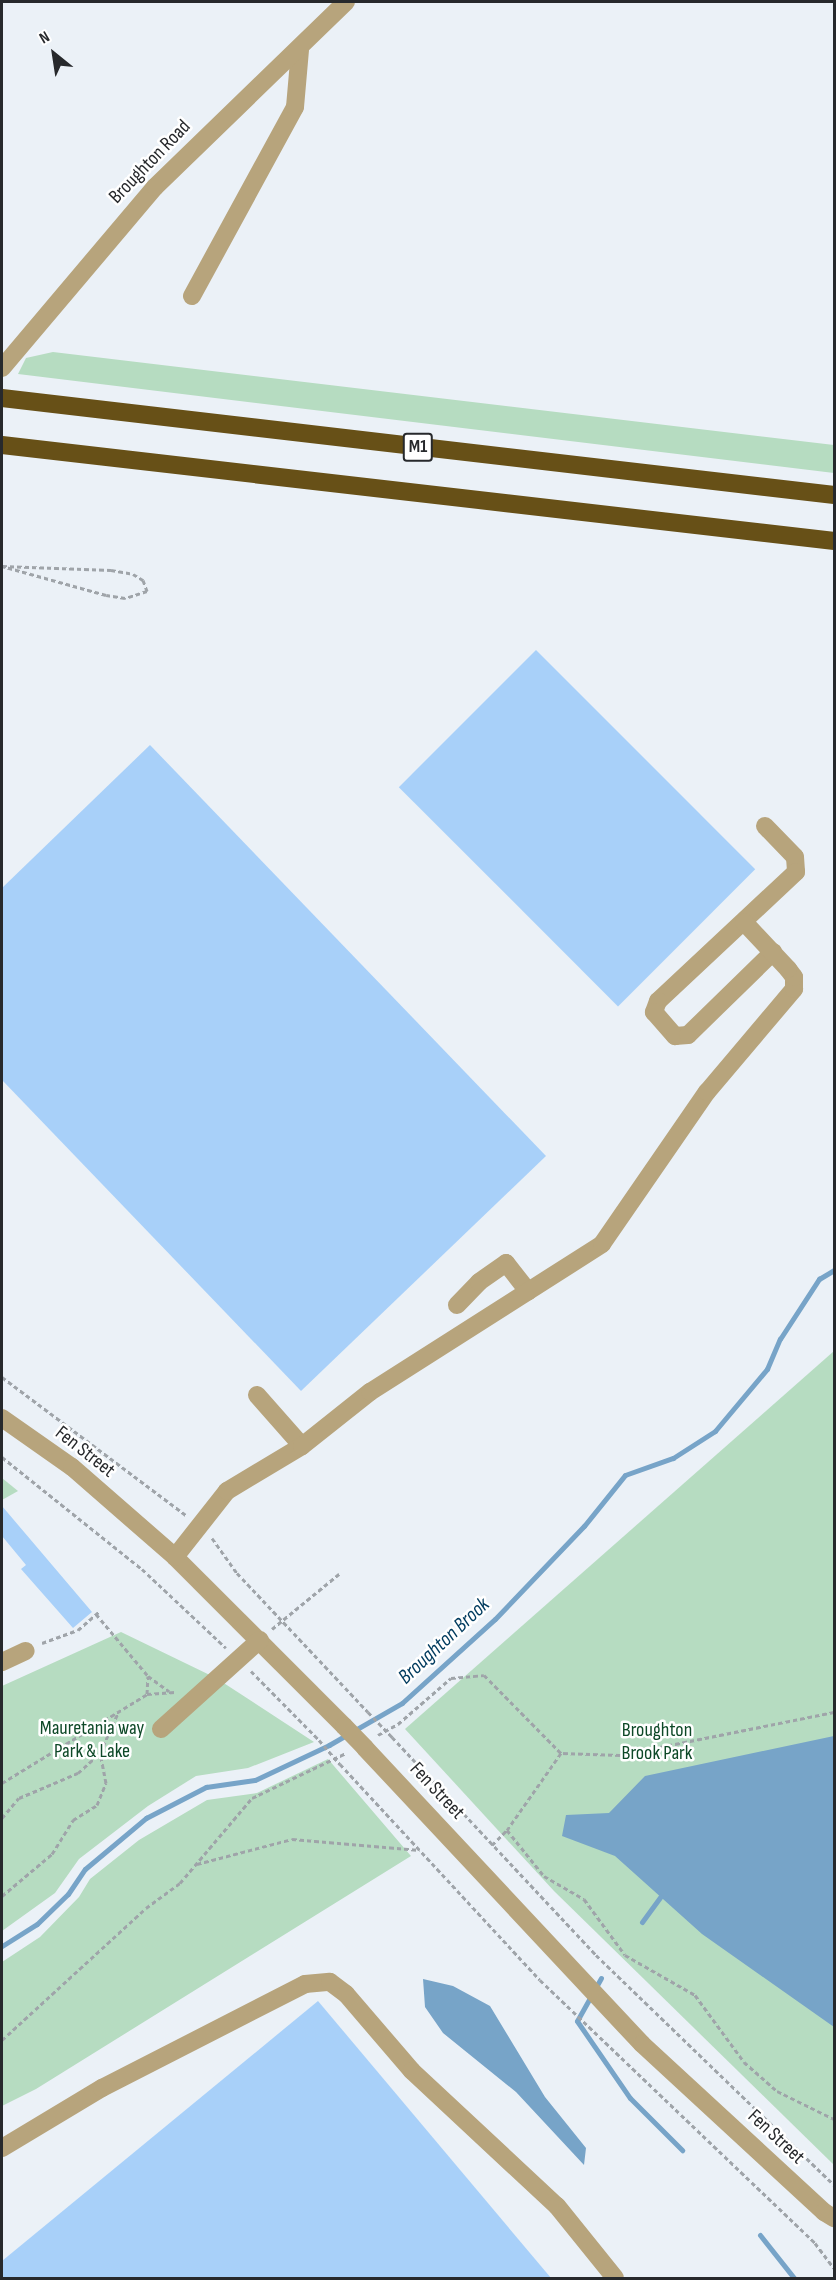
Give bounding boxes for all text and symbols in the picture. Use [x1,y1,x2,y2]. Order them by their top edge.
north arrow [24,24,84,84]
text: N [36,28,53,48]
street label: Broughton Road [104,115,196,209]
road number: M1 [402,432,434,462]
street label: Fen Street [50,1421,120,1483]
water label: Broughton Brook [393,1592,495,1690]
park label: Mauretania way Park & Lake [40,1717,144,1764]
park label: Broughton Brook Park [622,1719,692,1766]
street label: Fen Street [405,1757,469,1825]
street label: Fen Street [742,2105,810,2169]

